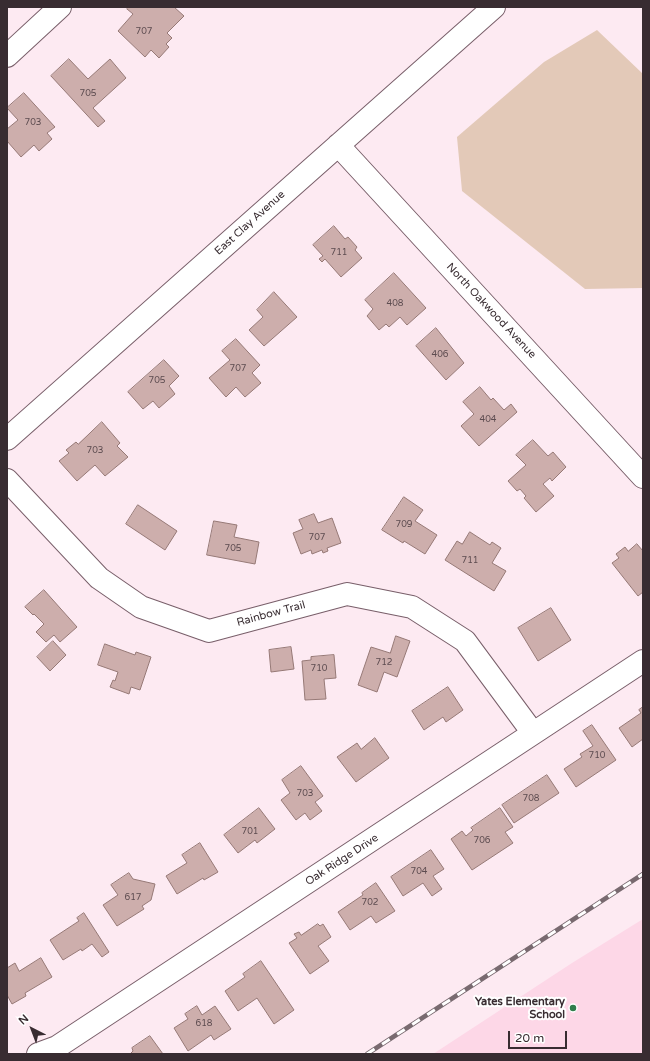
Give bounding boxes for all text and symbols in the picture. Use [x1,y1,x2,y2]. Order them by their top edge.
house number: 707 [136,27,152,37]
house number: 705 [80,89,96,99]
house number: 703 [25,118,41,128]
street label: East Clay Avenue [212,188,288,258]
house number: 711 [331,248,347,258]
street label: North Oakwood Avenue [443,261,539,361]
house number: 408 [387,299,403,309]
house number: 406 [432,350,448,360]
house number: 707 [230,364,246,374]
house number: 705 [149,376,165,386]
house number: 404 [480,415,496,425]
house number: 703 [87,446,103,456]
house number: 709 [396,520,412,530]
house number: 707 [309,533,325,543]
house number: 705 [225,544,241,554]
house number: 711 [462,556,478,566]
street label: Rainbow Trail [235,599,307,629]
house number: 712 [376,658,392,668]
house number: 710 [311,664,327,674]
house number: 710 [589,751,605,761]
house number: 703 [297,789,313,799]
house number: 708 [523,794,539,804]
house number: 701 [242,827,258,837]
street label: Oak Ridge Drive [303,831,381,889]
house number: 706 [474,836,490,846]
house number: 704 [411,867,427,877]
house number: 617 [125,893,141,903]
house number: 702 [362,898,378,908]
place label: Yates Elementary School [475,995,565,1021]
marker: Yates Elementary School [568,1003,578,1013]
north arrow [12,1009,52,1049]
text: N [16,1012,31,1028]
house number: 618 [196,1019,212,1029]
scale bar [510,1023,569,1049]
text: 20 m [515,1031,544,1045]

